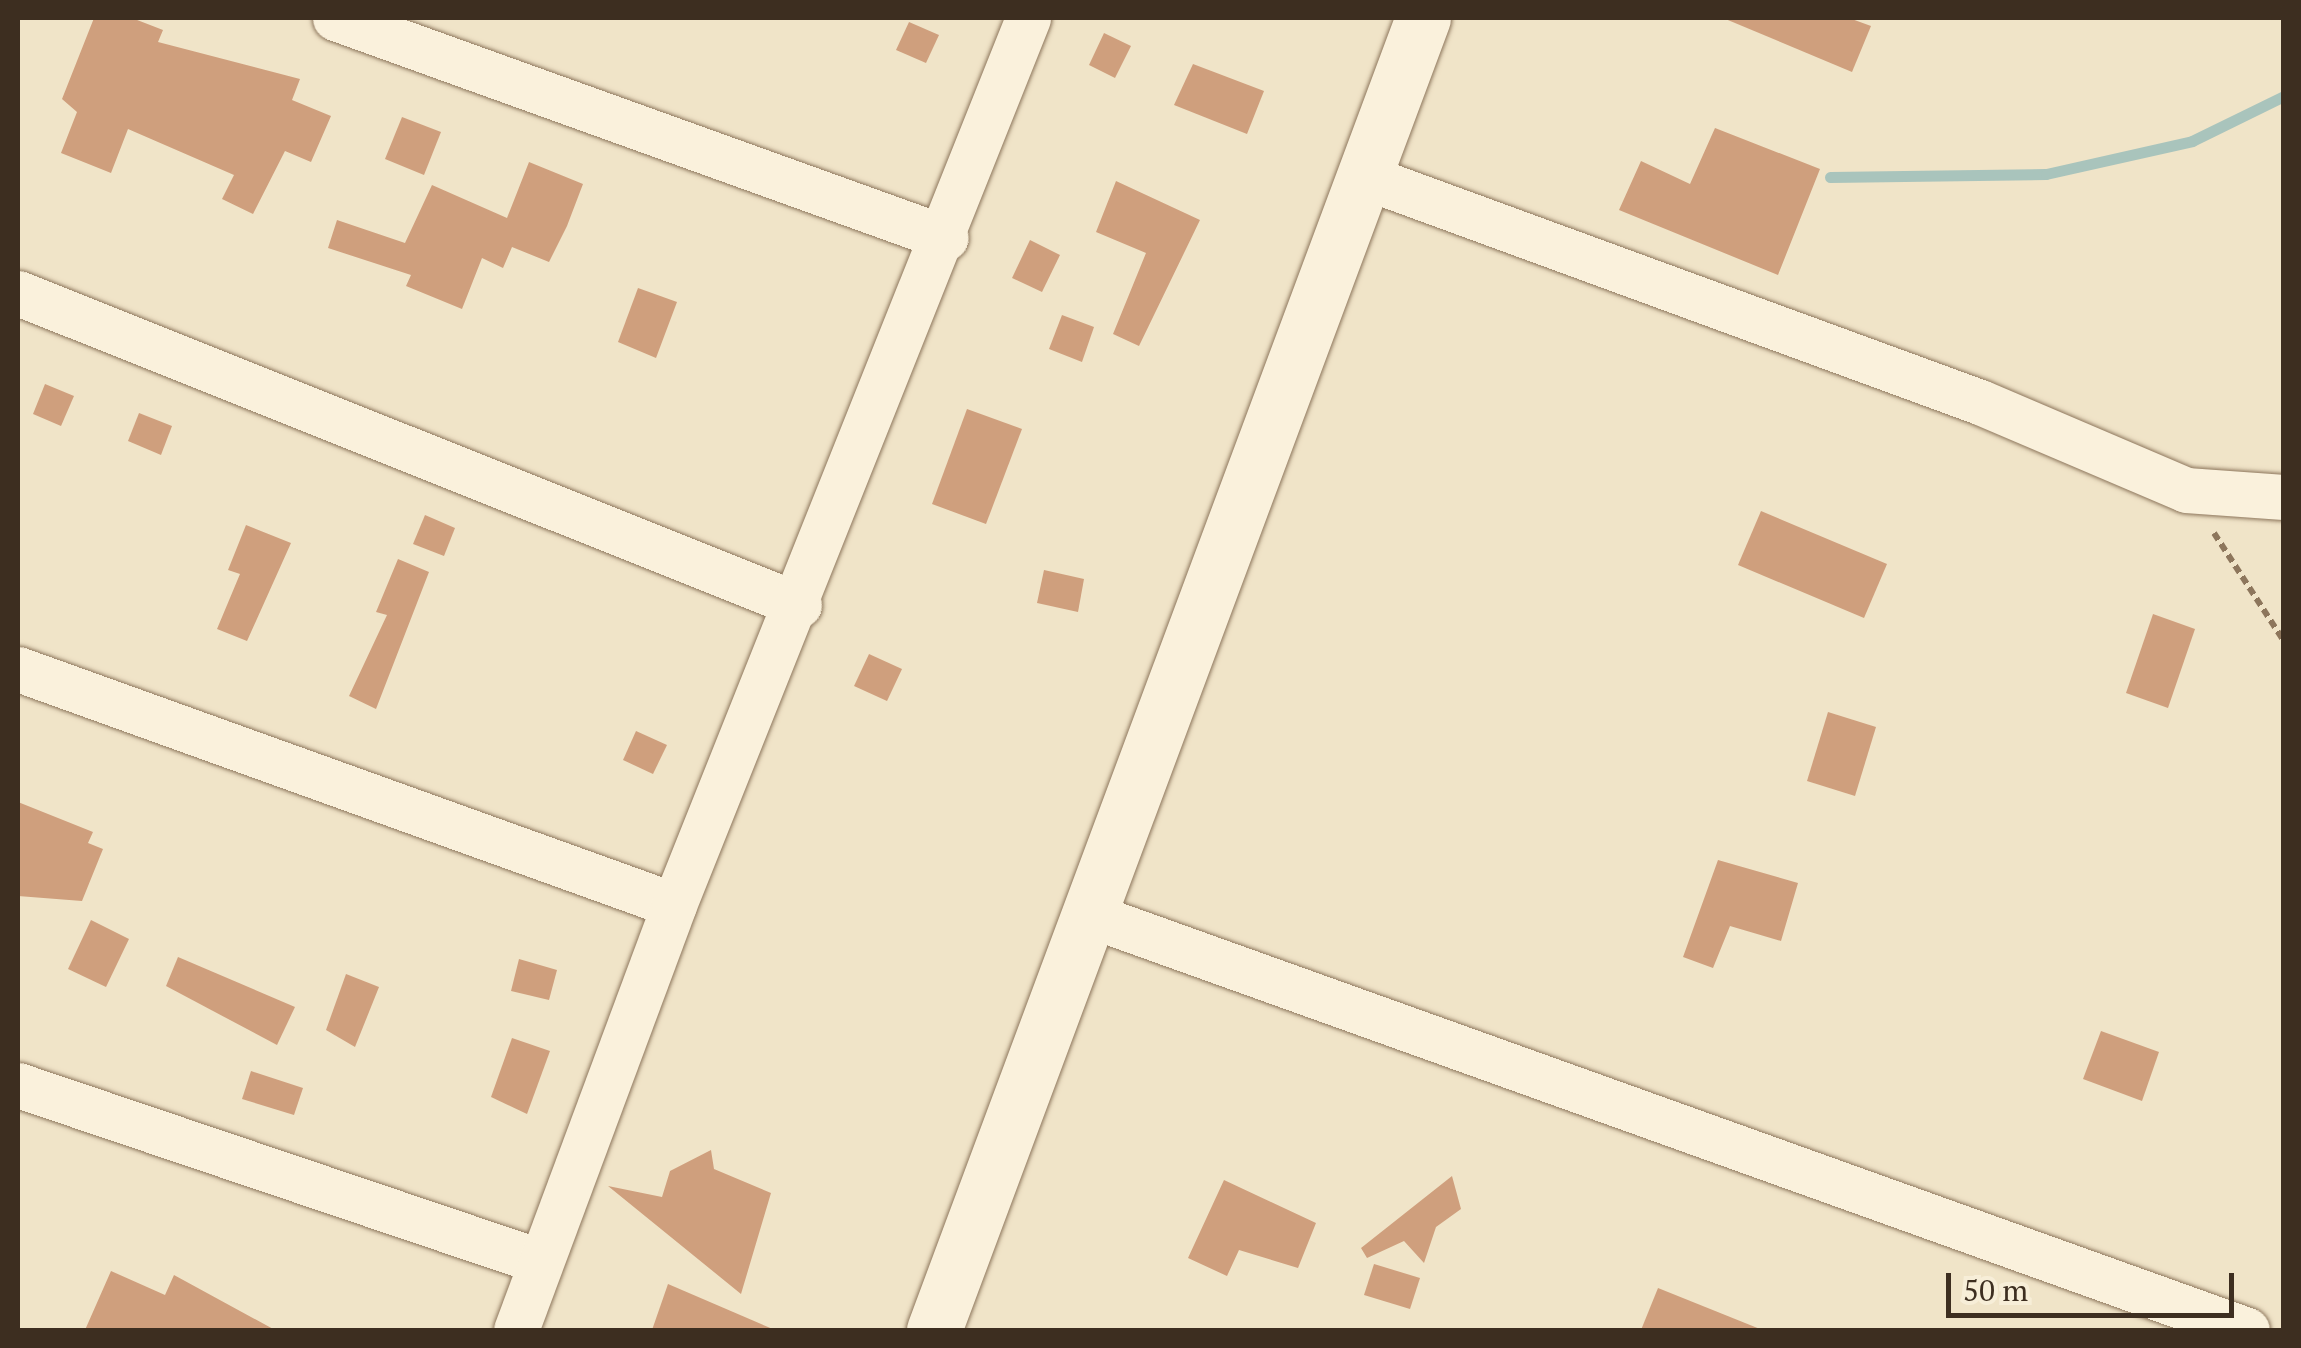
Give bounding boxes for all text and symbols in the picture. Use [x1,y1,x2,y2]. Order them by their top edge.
scale bar [1951,1253,2238,1315]
text: 50 m [1963,1270,2028,1310]

